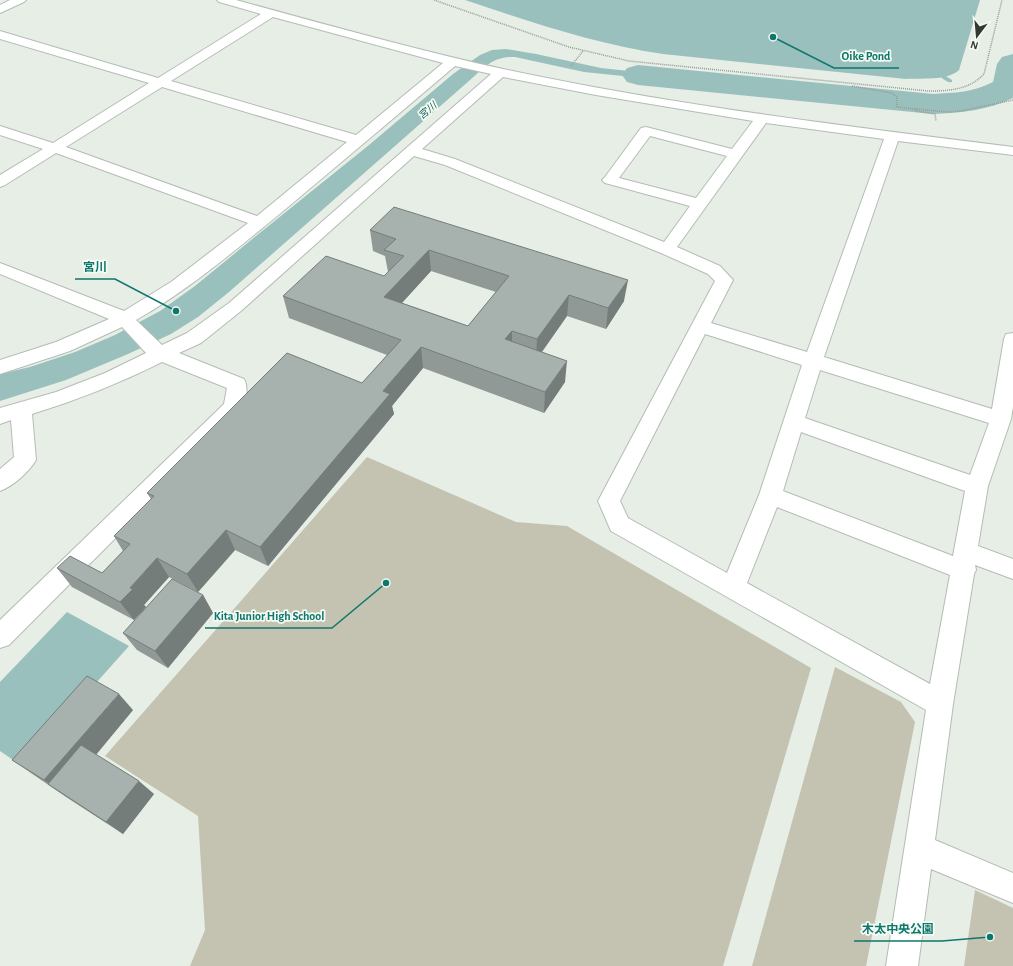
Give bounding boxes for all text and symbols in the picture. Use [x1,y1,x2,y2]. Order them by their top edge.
north arrow [957,16,997,56]
text: N [969,39,980,51]
callout: Oike Pond [834,44,899,68]
text: Oike Pond [842,50,891,62]
water label: 宮川 [416,99,439,121]
callout: 宮川 [75,255,115,279]
text: 宮川 [83,260,107,273]
callout: Kita Junior High School [205,604,332,628]
text: Kita Junior High School [214,610,324,622]
callout: 木太中央公園 [854,917,942,941]
text: 木太中央公園 [862,923,934,935]

